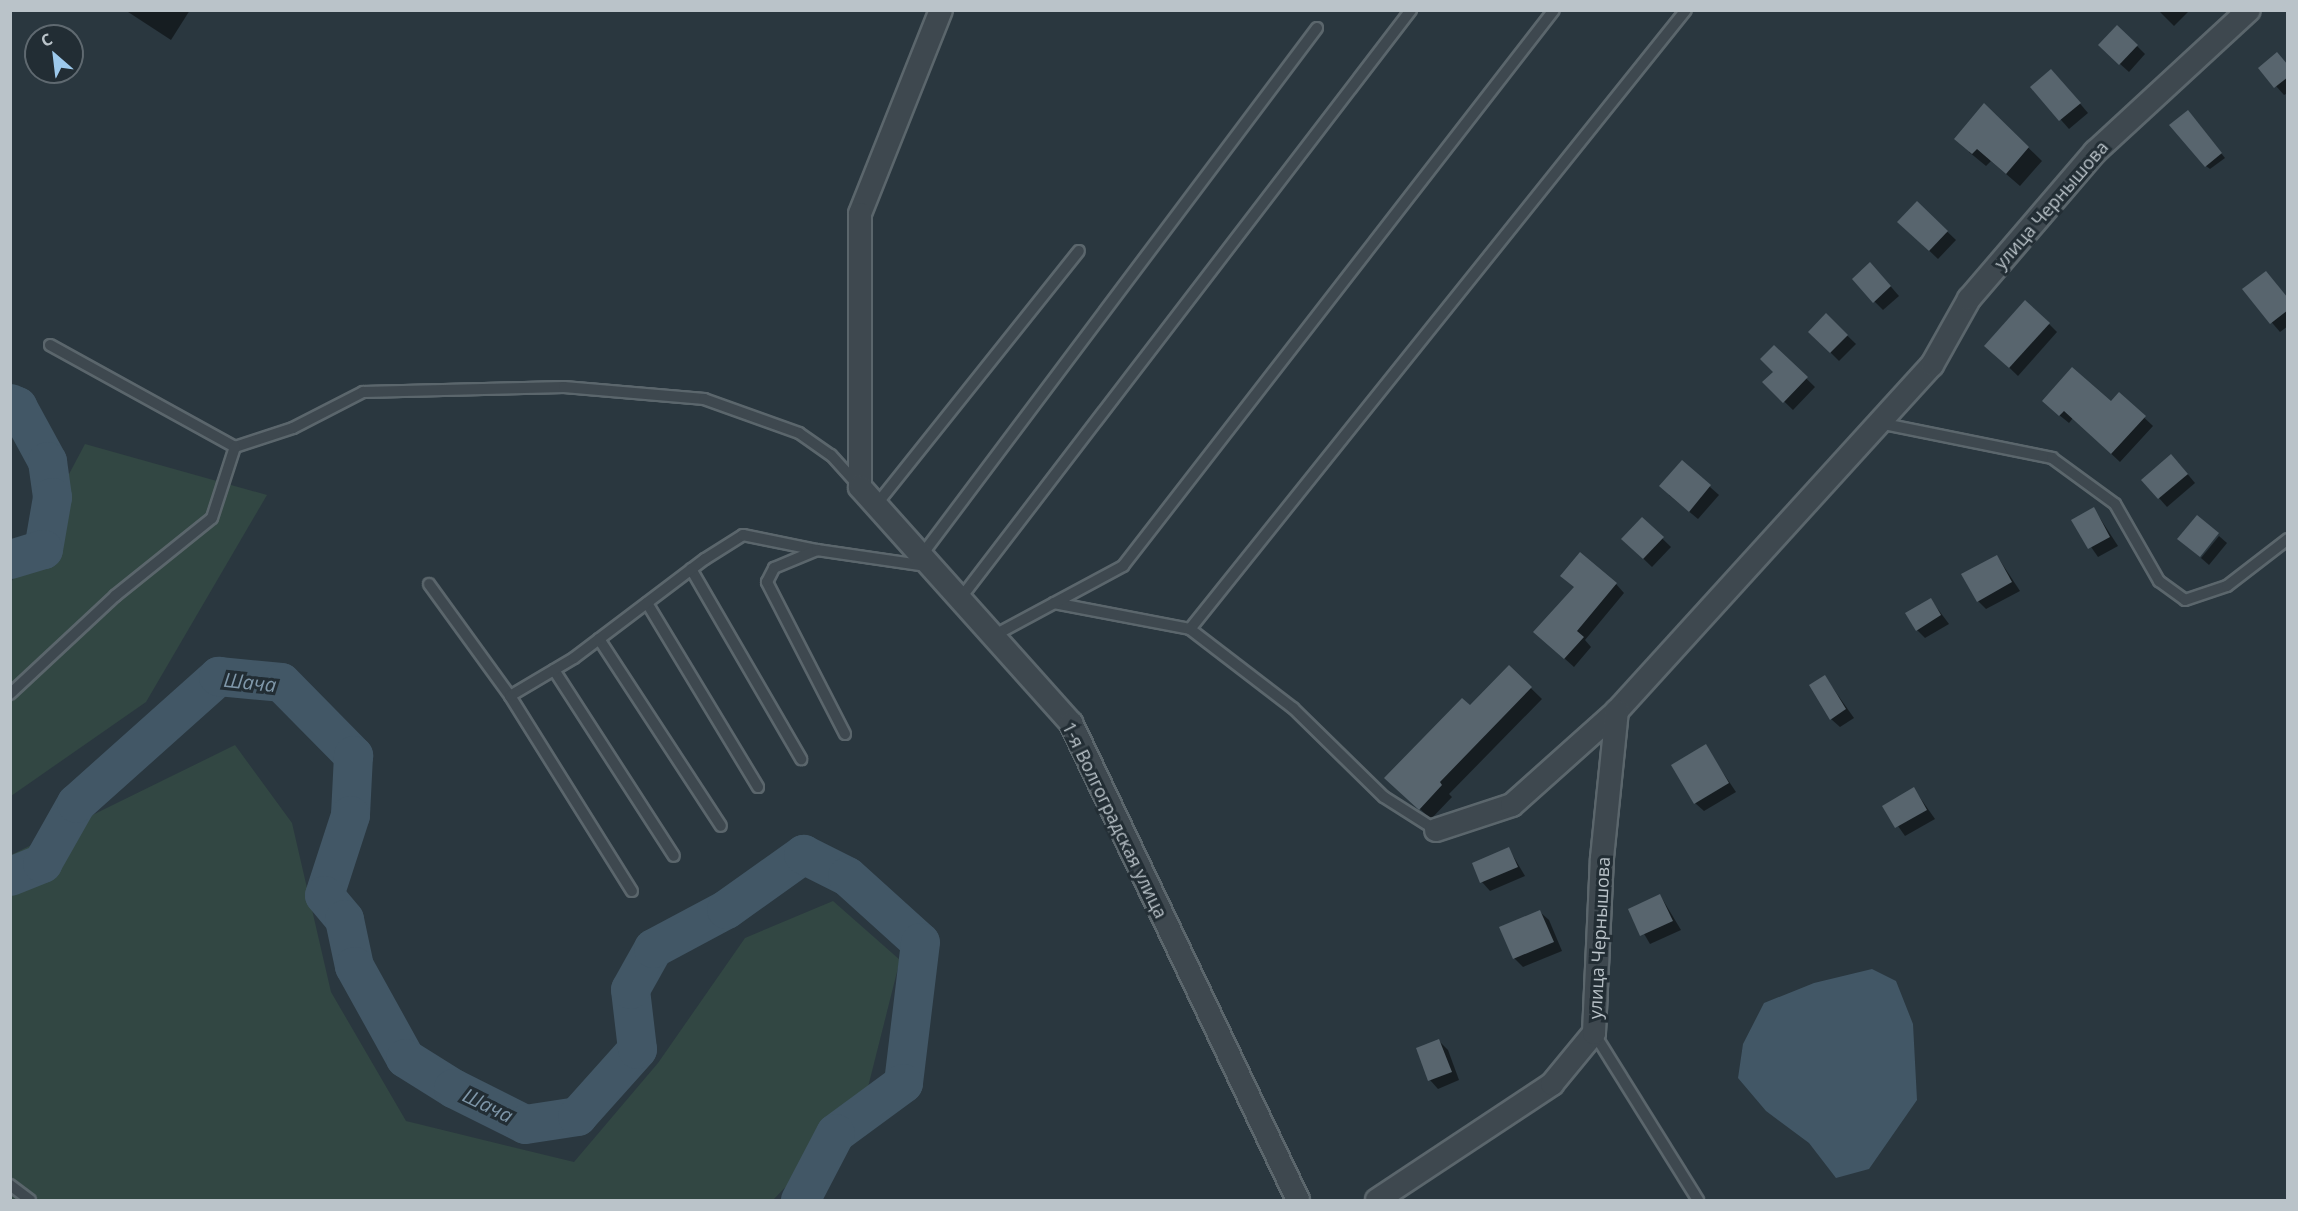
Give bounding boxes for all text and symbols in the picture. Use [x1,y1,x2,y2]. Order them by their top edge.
north arrow [24,24,84,84]
text: С [37,28,56,52]
street label: улица Чернышова [1989,137,2113,273]
water label: Шача [222,667,278,697]
street label: 1-я Волгоградская улица [1058,718,1172,922]
street label: улица Чернышова [1584,856,1614,1020]
water label: Шача [459,1083,517,1127]

